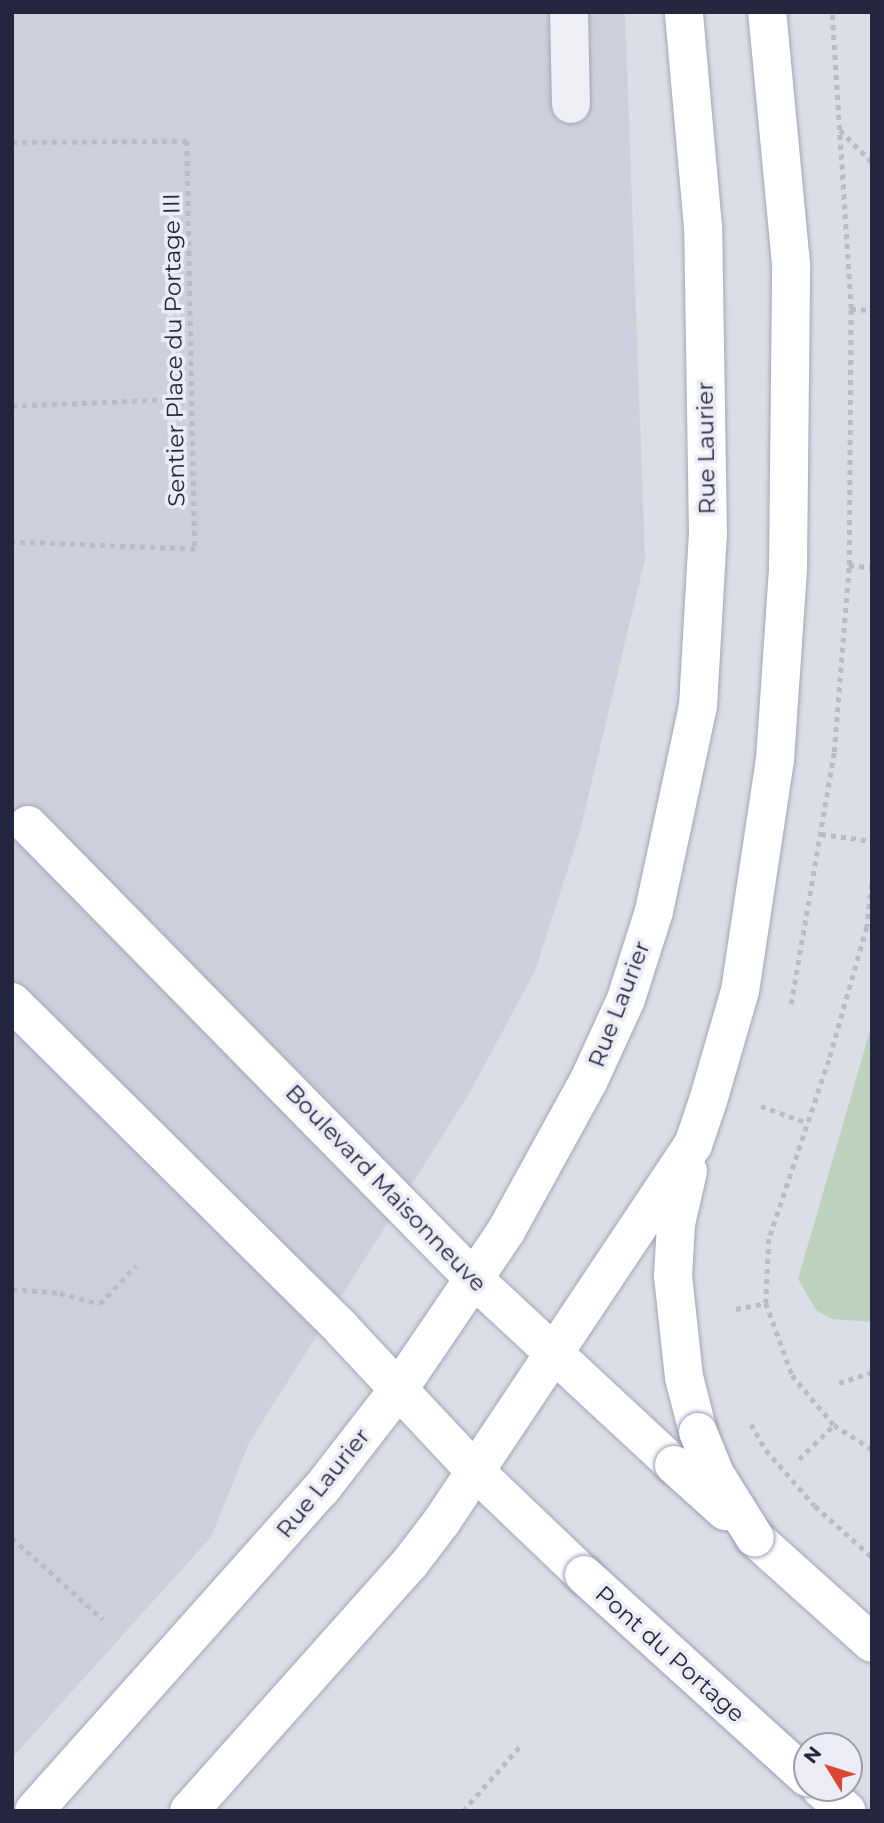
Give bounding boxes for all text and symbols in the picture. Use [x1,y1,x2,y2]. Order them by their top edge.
street label: Sentier Place du Portage III [157,193,191,507]
street label: Rue Laurier [691,381,721,515]
street label: Rue Laurier [582,937,656,1071]
street label: Boulevard Maisonneuve [280,1079,492,1297]
street label: Rue Laurier [270,1423,376,1543]
street label: Pont du Portage [590,1580,750,1728]
north arrow [793,1732,863,1802]
text: N [799,1742,826,1768]

